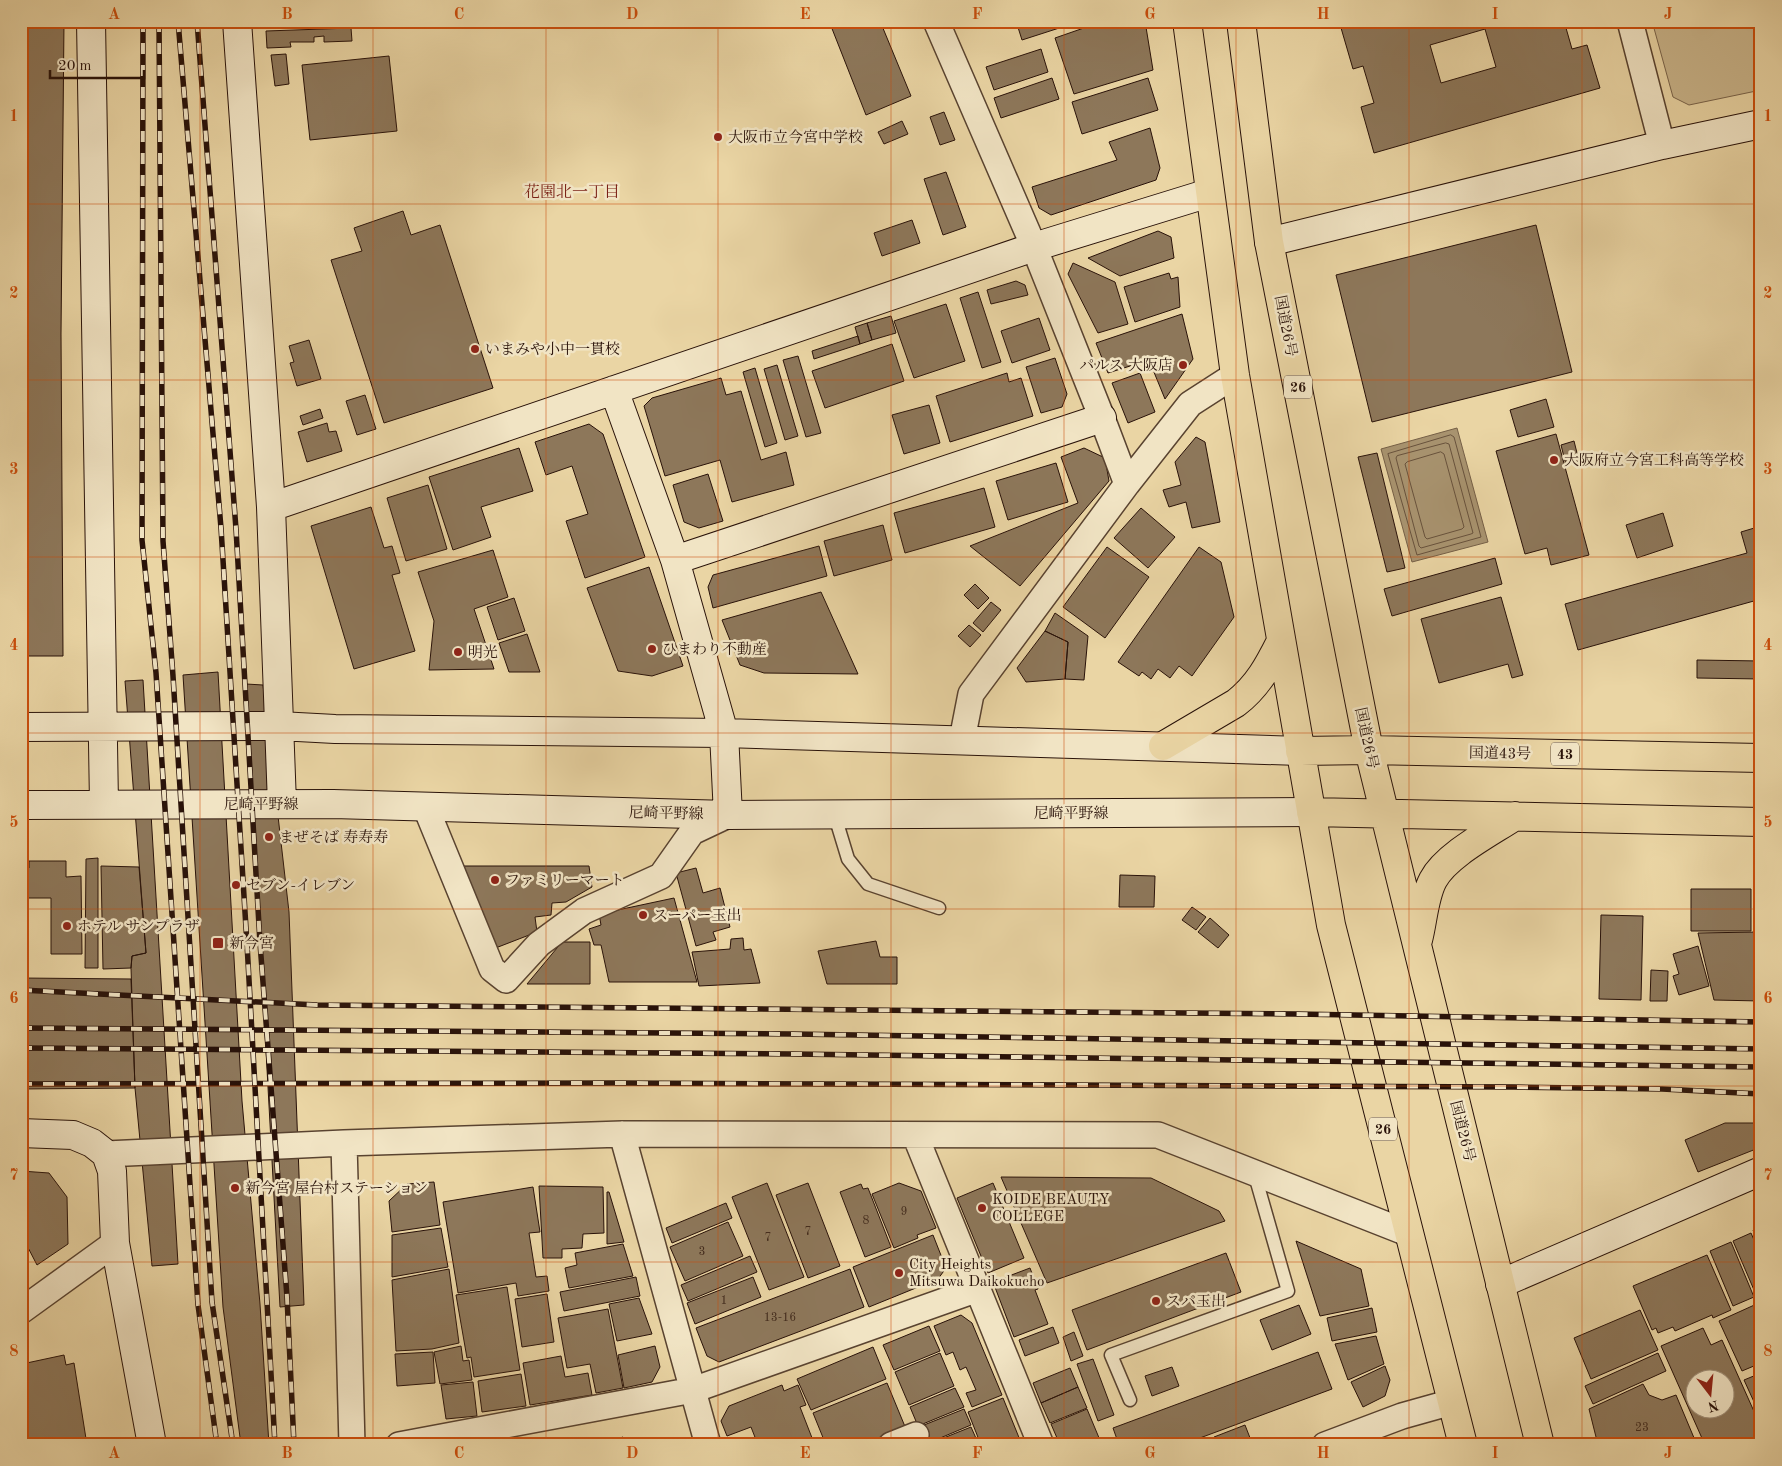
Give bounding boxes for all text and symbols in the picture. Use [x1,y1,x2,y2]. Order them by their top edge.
text: A [108,7,120,23]
text: B [281,7,293,23]
text: C [454,7,464,23]
text: D [626,7,638,23]
text: E [799,7,811,23]
text: F [972,7,983,23]
text: G [1144,7,1156,23]
text: H [1316,7,1330,23]
text: I [1491,7,1499,23]
text: J [1664,7,1673,23]
scale bar [50,48,144,80]
text: 20 m [58,59,92,74]
text: 1 [9,109,19,125]
text: 1 [1763,109,1773,125]
place label: 大阪市立今宮中学校 [728,129,863,146]
marker: 大阪市立今宮中学校 [712,131,724,143]
district label: 花園北一丁目 [524,183,620,201]
text: 2 [9,286,19,302]
text: 2 [1763,286,1773,302]
street label: 国道26号 [1271,294,1300,358]
place label: いまみや小中一貫校 [485,341,620,358]
marker: いまみや小中一貫校 [469,343,481,355]
place label: パルス 大阪店 [1079,357,1173,374]
marker: パルス 大阪店 [1177,359,1189,371]
road number: 26 [1284,376,1312,398]
place label: 大阪府立今宮工科高等学校 [1564,452,1744,469]
marker: 大阪府立今宮工科高等学校 [1548,454,1560,466]
text: 3 [9,462,19,478]
text: 3 [1763,462,1773,478]
text: 4 [9,638,19,654]
text: 4 [1763,638,1773,654]
place label: ひまわり不動産 [662,641,767,658]
marker: ひまわり不動産 [646,643,658,655]
place label: 明光 [468,644,498,661]
marker: 明光 [452,646,464,658]
street label: 国道26号 [1352,706,1381,770]
road number: 43 [1551,742,1579,766]
street label: 国道43号 [1469,744,1531,763]
street label: 尼崎平野線 [223,796,299,813]
street label: 尼崎平野線 [628,804,704,823]
street label: 尼崎平野線 [1033,805,1109,822]
text: 5 [9,815,19,831]
text: 5 [1763,815,1773,831]
place label: まぜそば 寿寿寿 [279,829,388,846]
marker: まぜそば 寿寿寿 [263,831,275,843]
place label: ファミリーマート [505,873,625,889]
marker: ファミリーマート [489,874,501,886]
place label: セブン-イレブン [246,877,355,894]
marker: セブン-イレブン [230,879,242,891]
place label: スーパー玉出 [653,907,742,924]
marker: スーパー玉出 [637,909,649,921]
place label: ホテル サンプラザ [77,918,200,935]
marker: ホテル サンプラザ [61,920,73,932]
place label: 新今宮 [229,935,274,952]
marker: 新今宮 [211,936,225,950]
text: 6 [9,991,19,1007]
text: 6 [1763,991,1773,1007]
street label: 国道26号 [1447,1099,1478,1163]
road number: 26 [1369,1118,1397,1140]
text: 7 [9,1168,19,1184]
text: 7 [1763,1168,1773,1184]
place label: 新今宮 屋台村ステーション [245,1180,428,1197]
marker: 新今宮 屋台村ステーション [229,1182,241,1194]
place label: KOIDE BEAUTY COLLEGE [992,1193,1110,1225]
marker: KOIDE BEAUTY COLLEGE [976,1202,988,1214]
house number: 9 [901,1206,907,1218]
house number: 8 [863,1215,870,1227]
house number: 7 [805,1226,811,1238]
house number: 7 [765,1232,771,1244]
house number: 3 [699,1246,705,1258]
place label: City Heights Mitsuwa Daikokucho [909,1258,1045,1290]
marker: City Heights Mitsuwa Daikokucho [893,1267,905,1279]
place label: スパ玉出 [1166,1293,1226,1310]
house number: 1 [721,1295,727,1307]
marker: スパ玉出 [1150,1295,1162,1307]
house number: 13-16 [764,1312,796,1324]
text: 8 [9,1344,19,1360]
text: 8 [1763,1344,1773,1360]
north arrow [1684,1368,1734,1418]
text: N [1706,1397,1720,1414]
house number: 23 [1635,1422,1649,1434]
text: A [108,1446,120,1462]
text: B [281,1446,293,1462]
text: C [454,1446,464,1462]
text: D [626,1446,638,1462]
text: E [799,1446,811,1462]
text: F [972,1446,983,1462]
text: G [1144,1446,1156,1462]
text: H [1316,1446,1330,1462]
text: I [1491,1446,1499,1462]
text: J [1664,1446,1673,1462]

